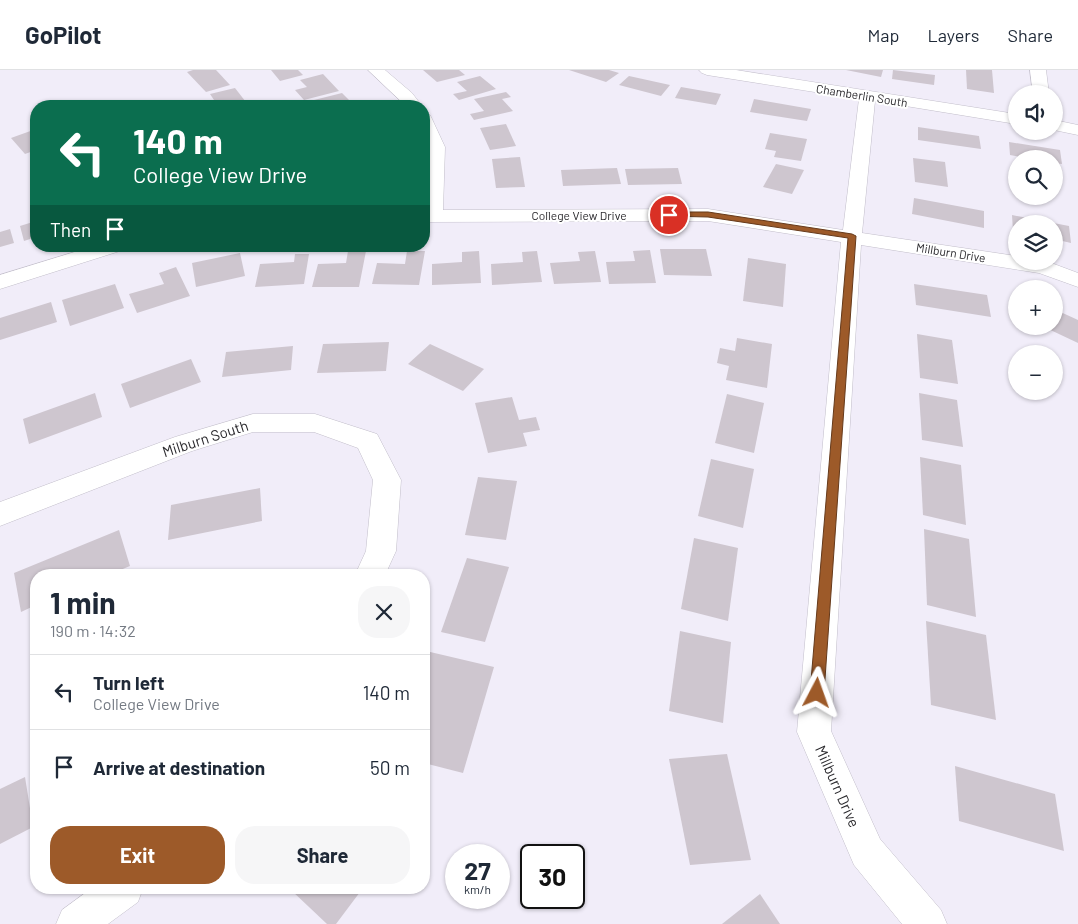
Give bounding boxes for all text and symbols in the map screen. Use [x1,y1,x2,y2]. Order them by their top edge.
text: GoPilot [25,20,102,49]
text: Map [867,24,899,46]
text: Layers [927,24,980,46]
text: Share [1008,24,1053,46]
street label: Chamberlin South [815,81,909,109]
map controls [1008,85,1063,400]
button: sound [1008,85,1063,140]
text: 140 m [133,119,223,161]
icon: left [50,120,115,185]
button: search [1008,150,1063,205]
text: College View Drive [133,161,307,187]
pin [648,194,690,236]
icon: arrive [655,201,683,229]
street label: College View Drive [531,208,627,222]
icon: arrive [101,215,129,243]
button: layers [1008,215,1063,270]
text: Then [50,218,91,241]
street label: Millburn Drive [915,240,987,264]
button: + [1008,280,1063,335]
button: − [1008,345,1063,400]
street label: Milburn South [160,416,250,460]
text: 1 min [50,584,116,620]
button: close [358,586,410,638]
text: 190 m · 14:32 [50,621,136,640]
position arrow [790,666,842,718]
text: Turn left [93,671,164,694]
icon: left [50,678,78,706]
text: 140 m [363,681,410,704]
text: College View Drive [93,694,220,713]
street label: Millburn Drive [812,742,864,830]
icon: arrive [50,753,78,781]
text: Arrive at destination [93,756,265,779]
text: 50 m [370,756,410,779]
button: Exit [50,826,225,884]
button: Share [235,826,410,884]
speed limit sign: 30 [520,844,585,909]
text: 27 [464,855,491,885]
text: km/h [464,882,491,896]

